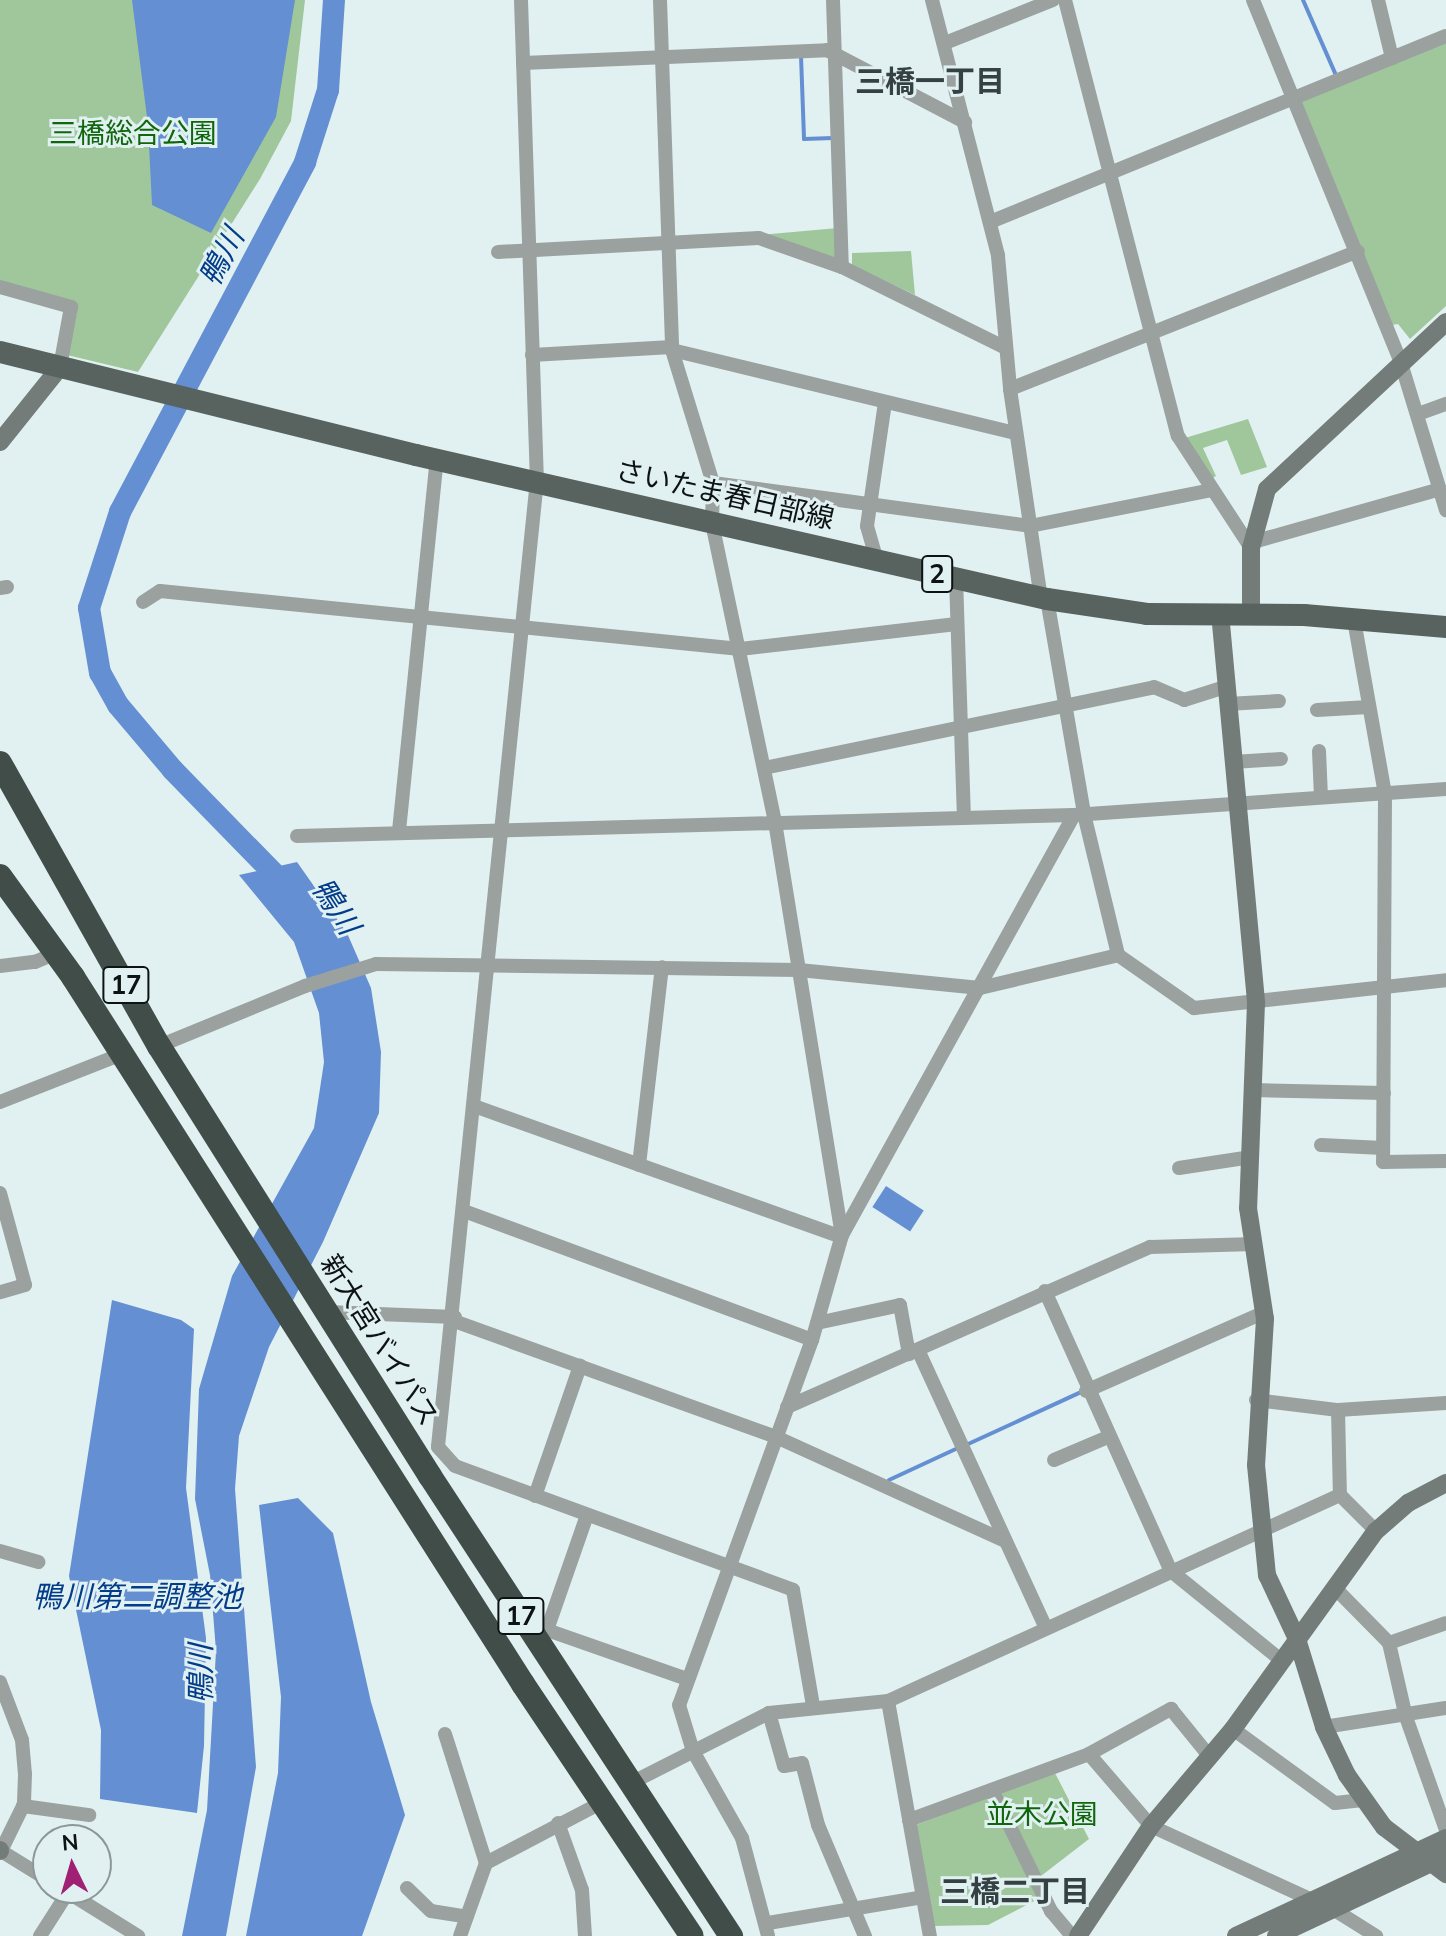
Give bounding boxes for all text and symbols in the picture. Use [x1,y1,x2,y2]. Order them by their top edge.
district label: 三橋一丁目 [855,63,1005,99]
park label: 三橋総合公園 [49,116,217,150]
water label: 鴨川 [191,222,251,292]
street label: さいたま春日部線 [612,452,838,536]
road number: 2 [921,552,953,596]
water label: 鴨川 [305,871,367,941]
road number: 17 [102,963,150,1007]
street label: 新大宮バイパス [314,1248,446,1432]
water label: 鴨川第二調整池 [32,1578,242,1614]
road number: 17 [497,1594,545,1638]
water label: 鴨川 [182,1644,218,1704]
park label: 並木公園 [986,1797,1098,1831]
north arrow [32,1824,112,1904]
text: N [61,1827,80,1857]
district label: 三橋二丁目 [940,1873,1090,1909]

